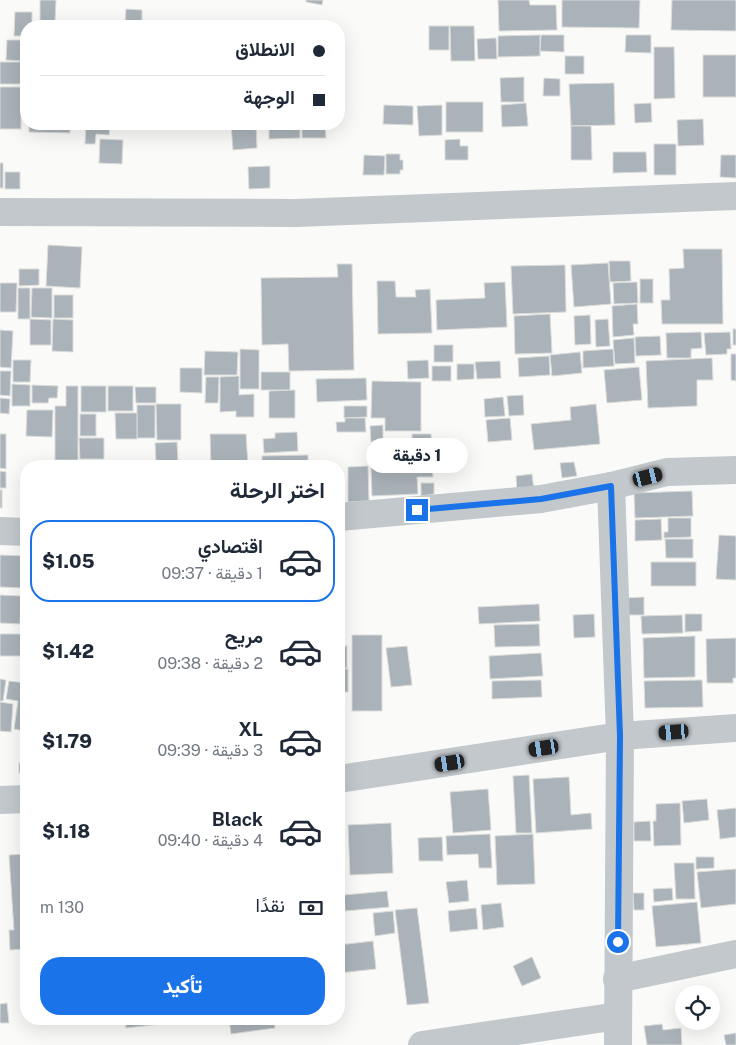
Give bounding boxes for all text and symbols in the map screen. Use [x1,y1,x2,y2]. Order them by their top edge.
text: الانطلاق [235,38,295,60]
text: الوجهة [243,86,295,108]
callout: 1 دقيقة [366,438,468,472]
text: 1 دقيقة [393,446,441,465]
car [631,466,664,488]
text: اختر الرحلة [230,477,325,503]
route end [406,499,428,521]
text: اقتصادي [198,535,263,557]
icon: car [278,539,323,584]
text: $1.05 [42,550,95,572]
text: 1 دقيقة · 09:37 [162,564,263,583]
text: مريح [225,625,263,647]
icon: car [278,629,323,674]
text: $1.42 [42,640,94,662]
text: 2 دقيقة · 09:38 [158,654,263,673]
text: XL [238,718,263,740]
icon: car [278,719,323,764]
car [658,723,689,741]
text: $1.79 [42,730,92,752]
car [528,738,559,758]
text: 3 دقيقة · 09:39 [157,741,263,760]
car [434,753,465,773]
text: Black [212,808,263,830]
icon: car [278,809,323,854]
text: $1.18 [42,820,90,842]
text: 4 دقيقة · 09:40 [158,831,263,850]
text: نقدًا [256,894,285,916]
icon: cash [297,894,325,922]
text: 130 m [40,898,84,917]
route start [607,931,629,953]
button: تأكيد [40,957,325,1015]
map controls [675,985,720,1030]
button: locate [675,985,720,1030]

